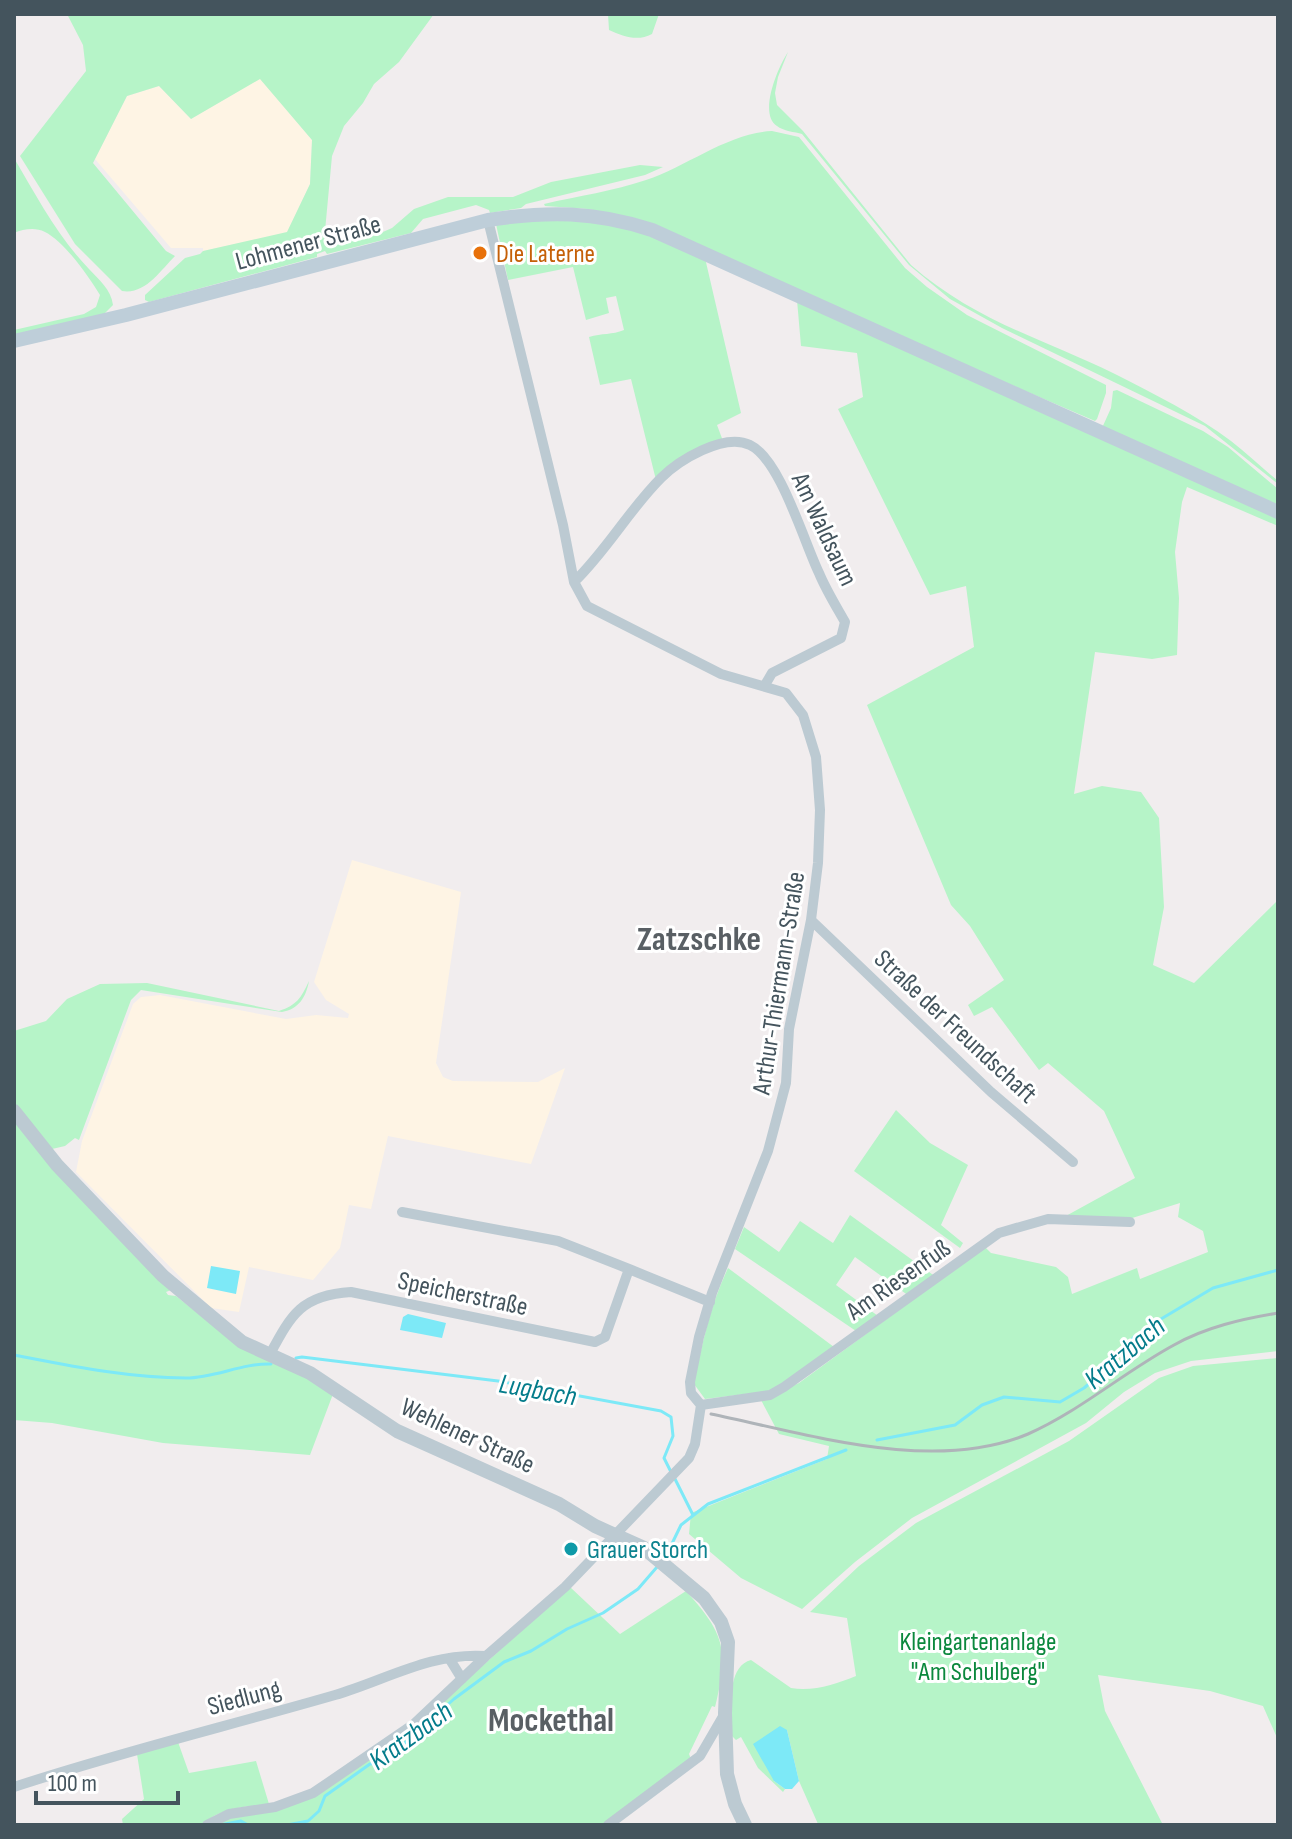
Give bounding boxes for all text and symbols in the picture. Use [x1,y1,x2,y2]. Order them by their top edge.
street label: Lohmener Straße [232,209,384,278]
place label: Die Laterne [496,239,595,270]
marker: Die Laterne [471,244,489,262]
street label: Am Waldsaum [784,467,863,591]
street label: Arthur-Thiermann-Straße [746,870,812,1098]
district label: Zatzschke [637,919,761,960]
street label: Straße der Freundschaft [867,944,1043,1110]
street label: Am Riesenfuß [840,1233,957,1328]
street label: Speicherstraße [395,1266,530,1323]
water label: Kratzbach [1078,1310,1172,1396]
water label: Lugbach [496,1367,579,1414]
street label: Wehlener Straße [396,1392,539,1481]
place label: Grauer Storch [587,1535,708,1566]
marker: Grauer Storch [562,1540,580,1558]
park label: Kleingartenanlage "Am Schulberg" [900,1627,1056,1688]
street label: Siedlung [204,1674,284,1723]
water label: Kratzbach [363,1695,459,1777]
district label: Mockethal [488,1700,614,1741]
scale bar [36,1755,178,1805]
text: 100 m [48,1769,97,1798]

